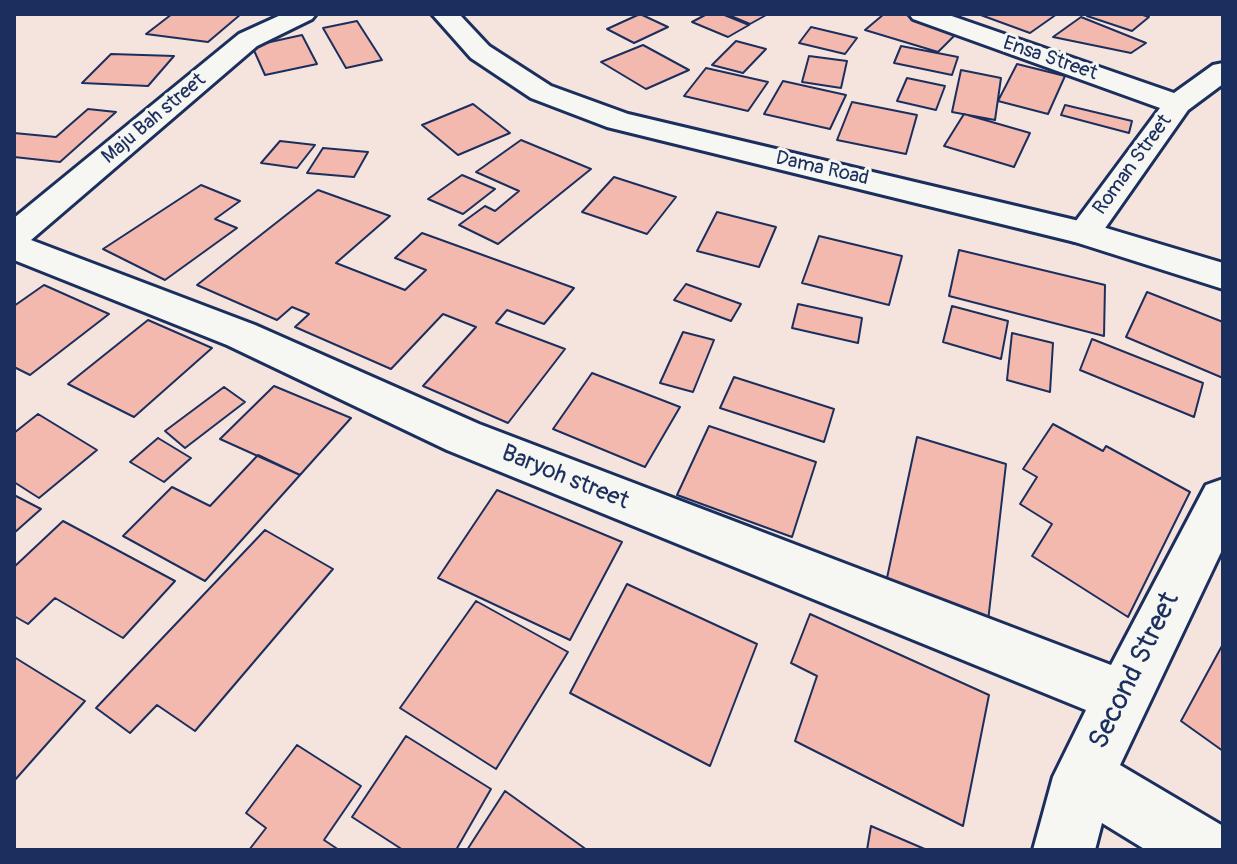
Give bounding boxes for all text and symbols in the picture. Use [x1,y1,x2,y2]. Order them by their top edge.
street label: Ensa Street [1000,32,1100,86]
street label: Maju Bah street [97,69,211,169]
street label: Roman Street [1089,110,1177,220]
street label: Dama Road [773,147,871,191]
street label: Baryoh street [497,439,633,517]
street label: Second Street [1082,587,1188,755]

